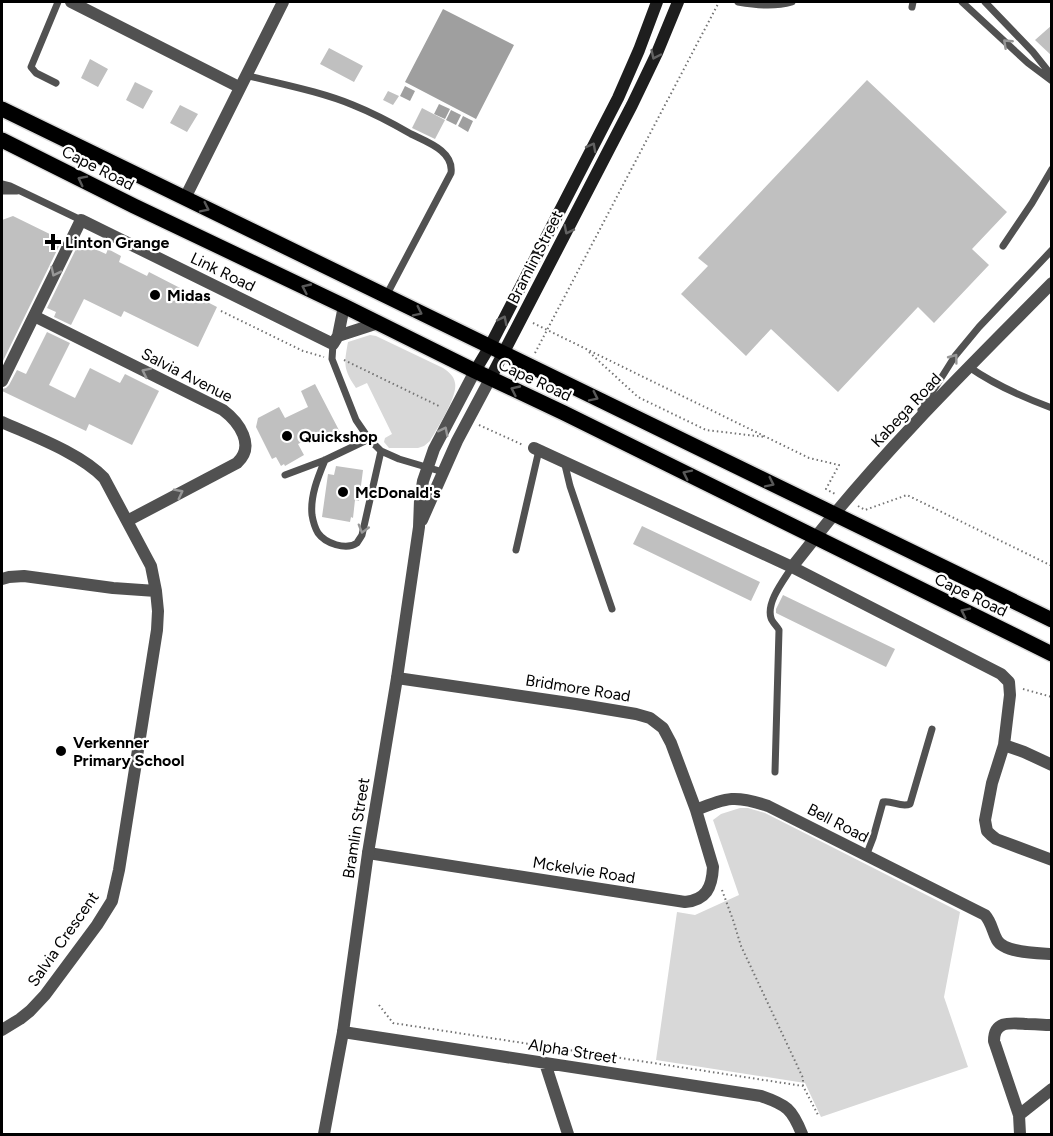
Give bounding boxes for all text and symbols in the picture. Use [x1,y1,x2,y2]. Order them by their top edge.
one-way arrow [1003,39,1013,50]
one-way arrow [651,49,663,60]
street label: Cape Road [59,142,137,194]
one-way arrow [585,142,597,153]
one-way arrow [77,176,88,187]
one-way arrow [199,200,210,212]
street label: Bramlin Street [503,207,567,307]
one-way arrow [564,223,575,234]
place label: Linton Grange [65,233,170,252]
marker: Linton Grange [46,235,60,249]
street label: Link Road [188,248,258,296]
one-way arrow [51,266,62,277]
one-way arrow [301,284,312,296]
place label: Midas [167,286,211,305]
marker: Midas [148,288,162,302]
one-way arrow [412,304,423,316]
one-way arrow [496,316,507,327]
street label: Salvia Avenue [138,344,236,406]
one-way arrow [947,353,958,364]
street label: Cape Road [495,355,575,405]
one-way arrow [141,367,152,379]
street label: Kabega Road [867,369,945,451]
one-way arrow [510,386,521,398]
one-way arrow [588,390,599,402]
one-way arrow [437,426,448,437]
place label: Quickshop [299,427,378,446]
marker: Quickshop [280,429,294,443]
one-way arrow [682,470,693,482]
one-way arrow [763,475,774,487]
place label: McDonald's [355,483,441,502]
marker: McDonald's [336,485,350,499]
one-way arrow [173,489,183,500]
one-way arrow [358,523,370,534]
street label: Cape Road [931,569,1011,621]
one-way arrow [960,607,971,619]
street label: Bridmore Road [524,670,632,706]
place label: Verkenner Primary School [73,733,185,770]
marker: Verkenner Primary School [54,744,68,758]
street label: Bramlin Street [339,776,373,880]
street label: Bell Road [804,799,872,847]
street label: Mckelvie Road [531,853,637,887]
street label: Salvia Crescent [23,888,103,990]
street label: Alpha Street [527,1035,619,1067]

